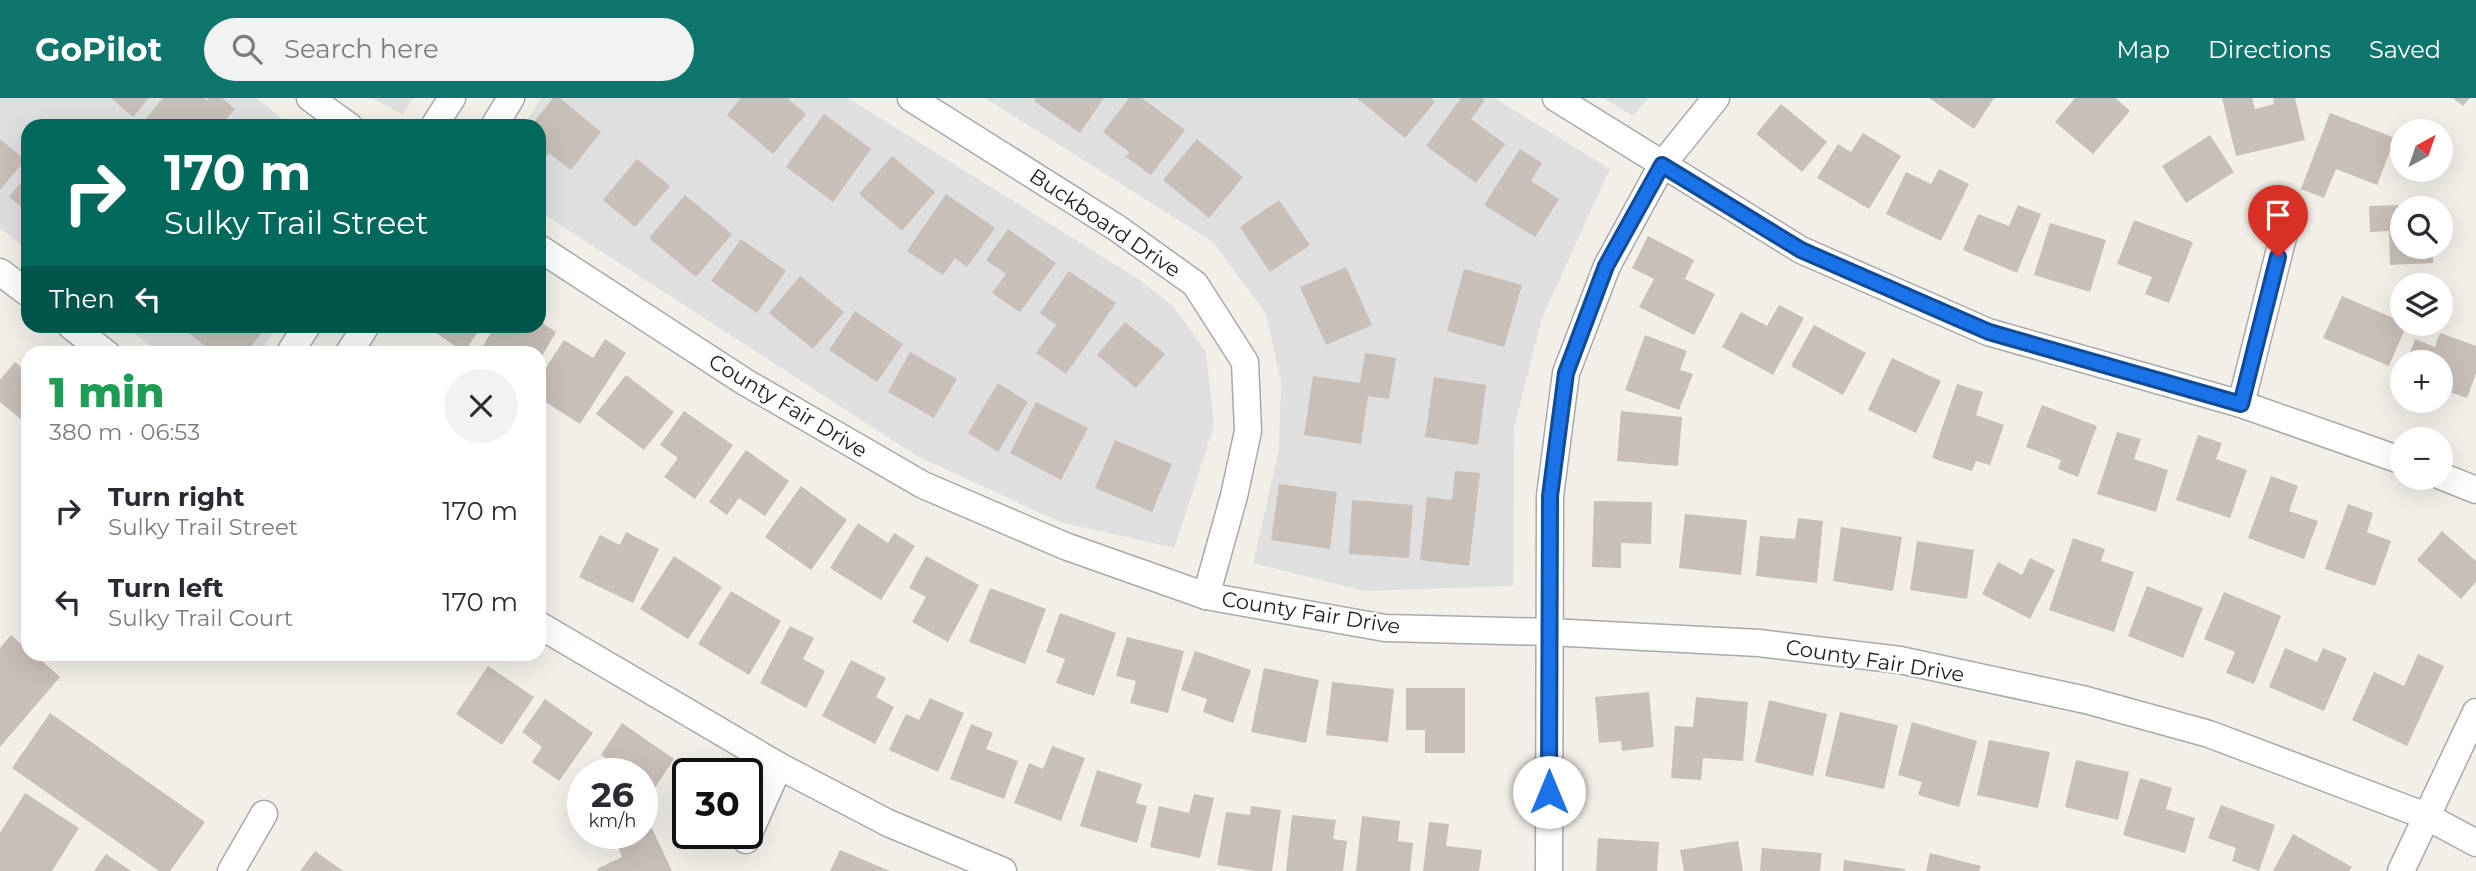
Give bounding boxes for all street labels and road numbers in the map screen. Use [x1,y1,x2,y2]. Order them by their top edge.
street label: Buckboard Drive [1025,163,1186,282]
street label: County Fair Drive [705,348,872,463]
street label: County Fair Drive [1220,586,1402,639]
street label: County Fair Drive [1784,634,1966,687]

